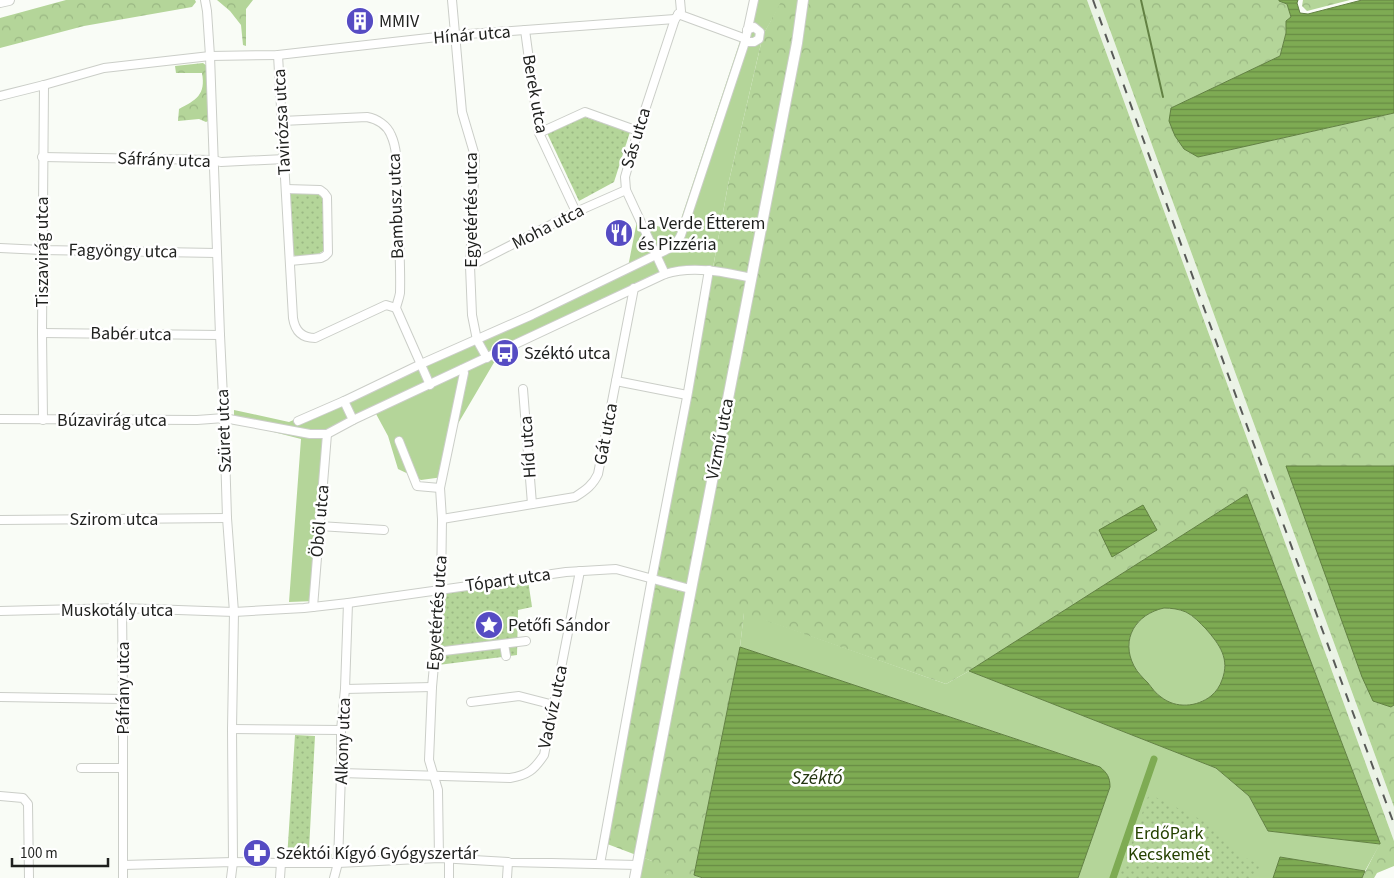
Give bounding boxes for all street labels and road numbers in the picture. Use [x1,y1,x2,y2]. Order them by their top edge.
street label: Hínár utca [432,19,512,51]
street label: Berek utca [516,53,554,135]
street label: Tavirózsa utca [267,68,297,176]
street label: Sás utca [615,104,657,172]
street label: Sáfrány utca [117,146,211,174]
street label: Egyetértés utca [459,152,484,268]
street label: Bambusz utca [382,153,410,259]
street label: Tiszavirág utca [30,196,55,308]
street label: Moha utca [508,198,588,256]
street label: Fagyöngy utca [68,238,178,264]
street label: Babér utca [90,321,172,347]
street label: Szüret utca [210,389,238,473]
street label: Vízmű utca [700,396,740,482]
street label: Gát utca [588,401,624,467]
street label: Búzavirág utca [57,408,167,433]
street label: Híd utca [513,415,543,479]
street label: Öböl utca [304,484,336,558]
street label: Szirom utca [70,507,158,532]
street label: Egyetértés utca [420,554,454,672]
street label: Tópart utca [464,562,552,598]
street label: Muskotály utca [61,598,173,623]
street label: Páfrány utca [111,641,136,735]
street label: Vadvíz utca [532,663,574,751]
street label: Alkony utca [329,697,357,785]

